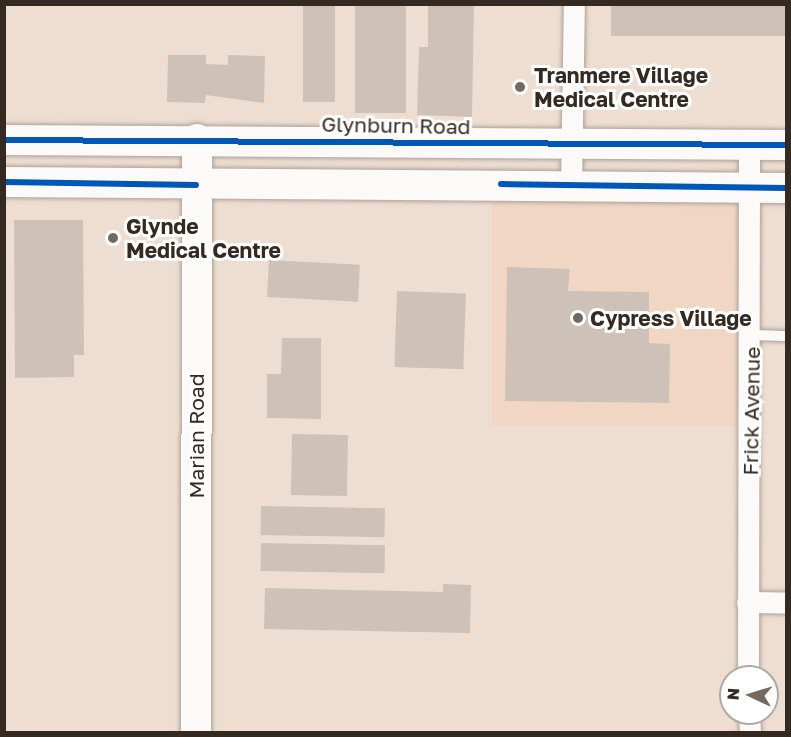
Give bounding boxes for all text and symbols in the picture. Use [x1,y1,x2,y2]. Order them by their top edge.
place label: Tranmere Village Medical Centre [534,62,708,112]
marker: Tranmere Village Medical Centre [511,78,529,96]
street label: Glynburn Road [321,111,471,139]
place label: Glynde Medical Centre [126,213,281,263]
marker: Glynde Medical Centre [104,229,122,247]
place label: Cypress Village [590,305,752,331]
marker: Cypress Village [571,311,585,325]
street label: Frick Avenue [737,346,765,476]
street label: Marian Road [183,373,209,499]
north arrow [719,665,779,725]
text: N [723,687,743,701]

